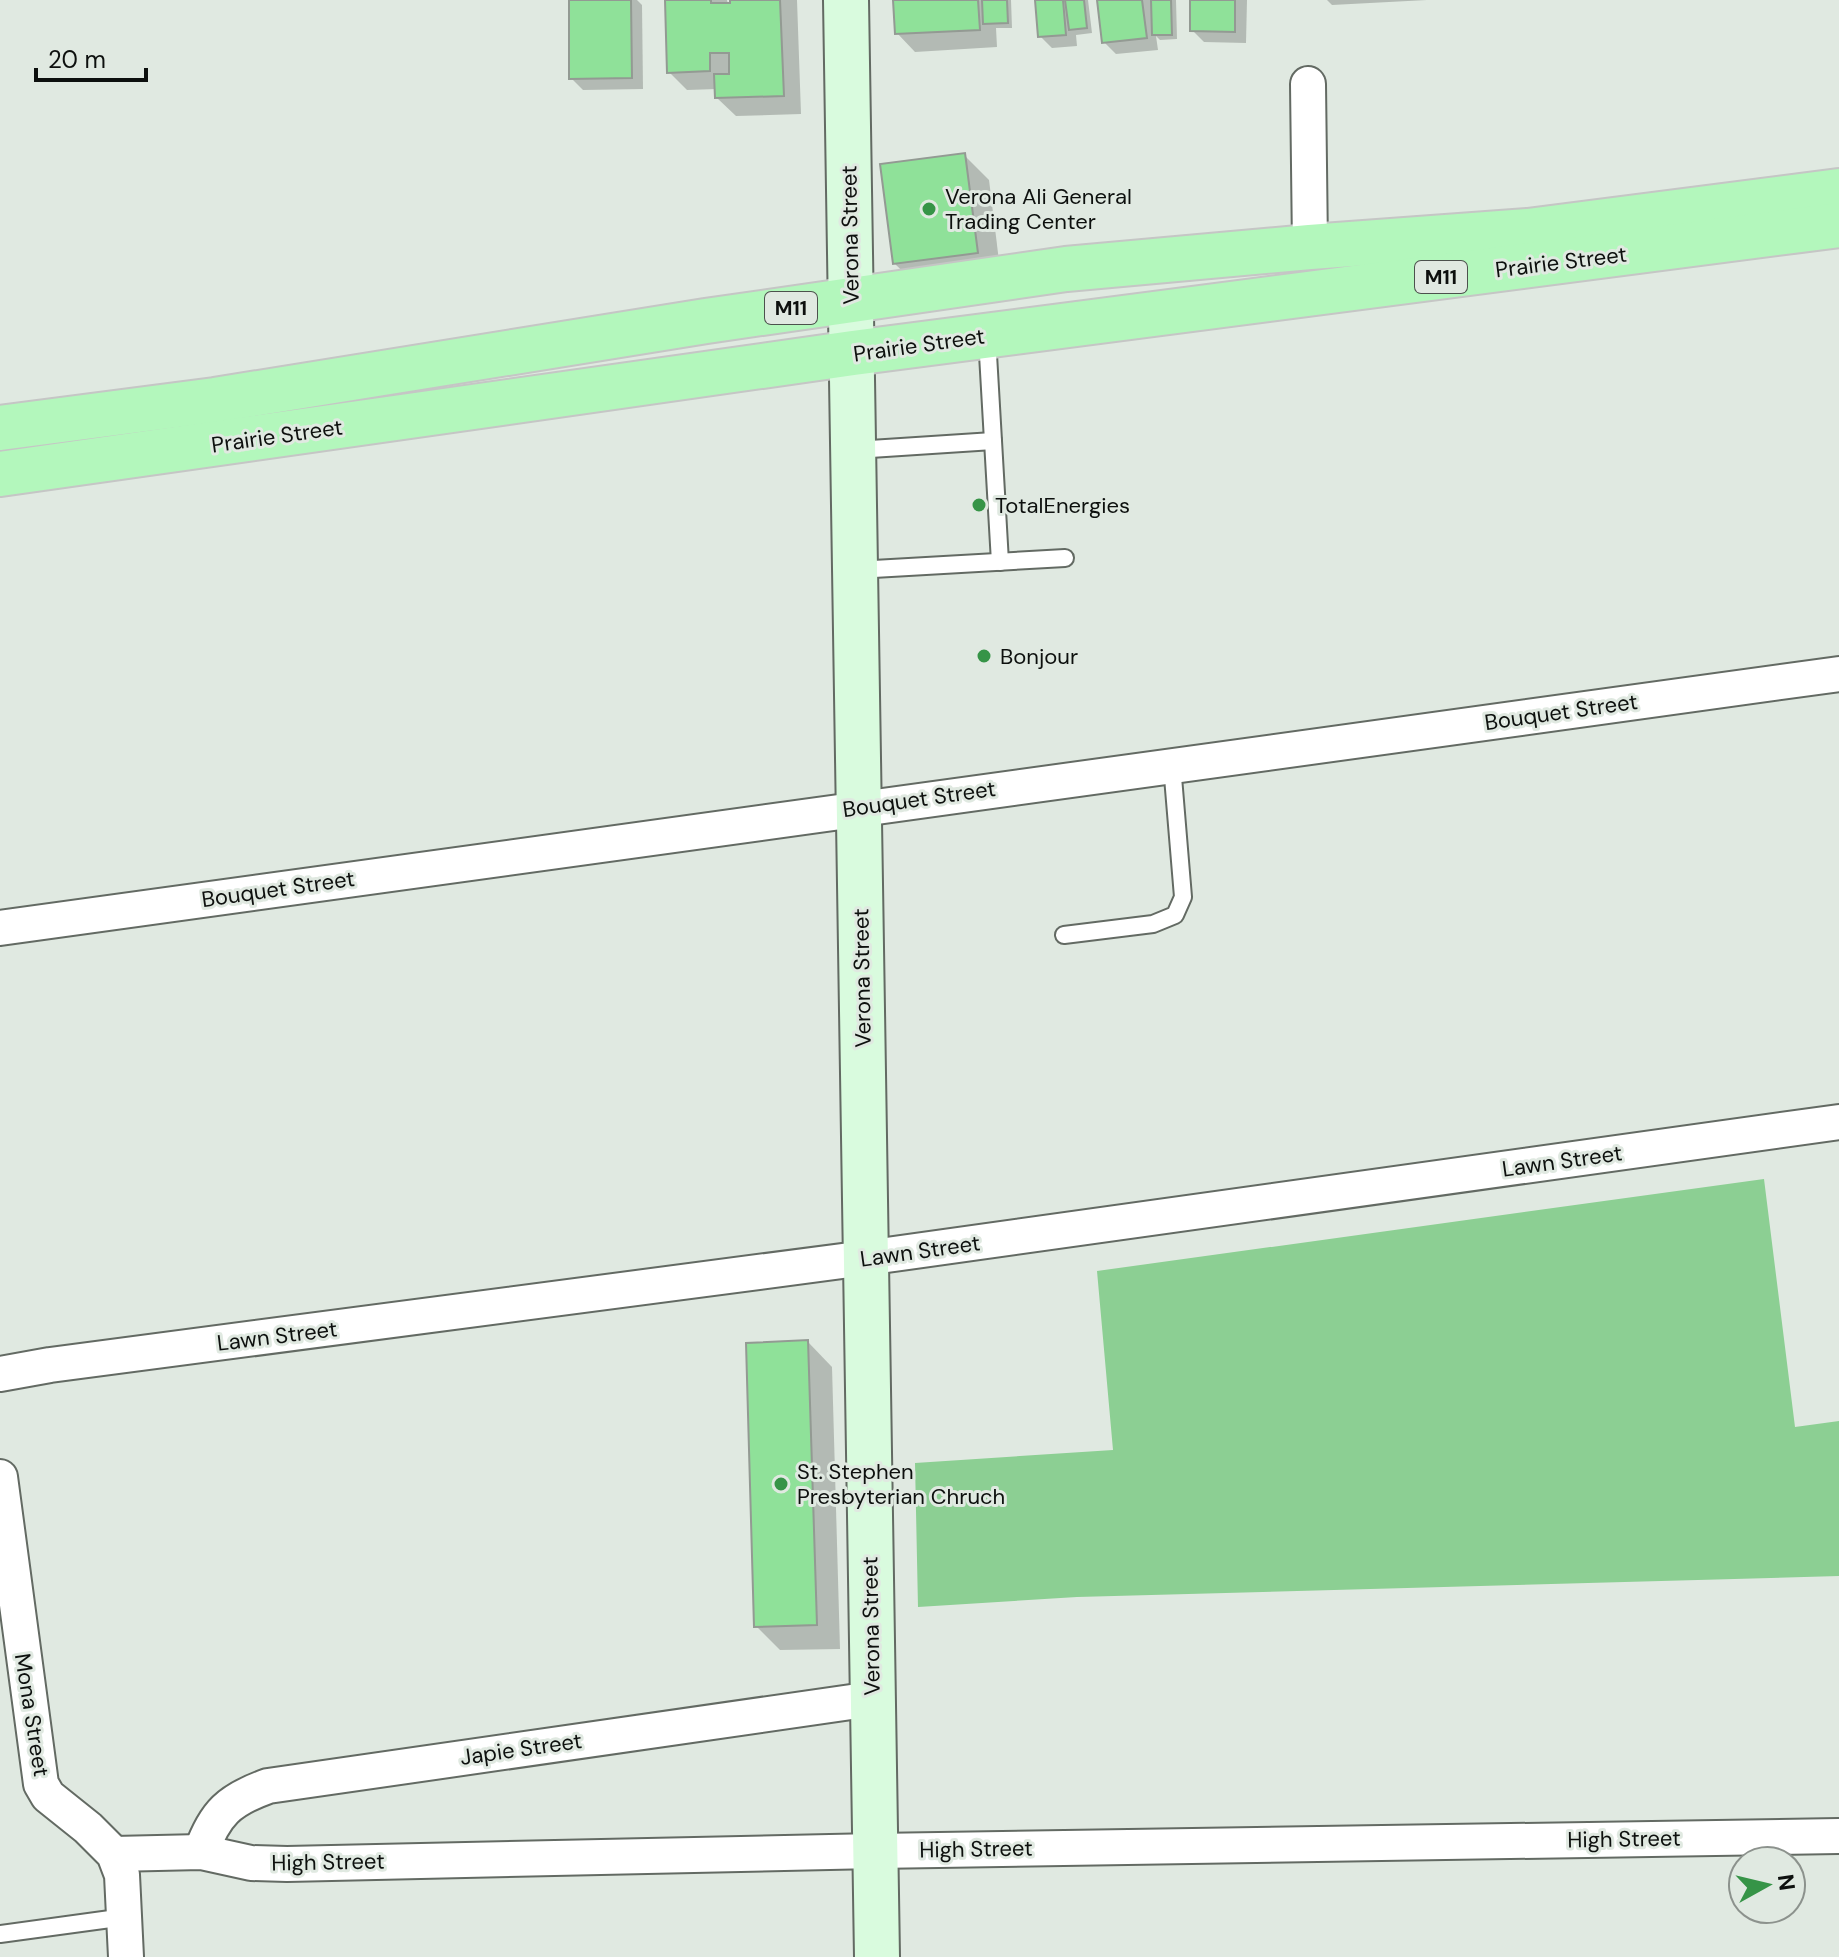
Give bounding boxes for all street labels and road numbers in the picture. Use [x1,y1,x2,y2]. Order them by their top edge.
street label: Verona Street [834,165,866,305]
street label: Prairie Street [1494,240,1628,284]
road number: M11 [1415,261,1467,293]
road number: M11 [765,292,817,324]
street label: Prairie Street [851,321,987,369]
street label: Prairie Street [209,412,345,460]
street label: Bouquet Street [1483,687,1639,737]
street label: Bouquet Street [841,774,997,824]
street label: Bouquet Street [200,864,356,914]
street label: Verona Street [846,908,878,1048]
street label: Lawn Street [1500,1138,1624,1184]
street label: Lawn Street [858,1228,982,1274]
street label: Lawn Street [215,1314,339,1358]
street label: Verona Street [855,1556,887,1696]
street label: Mona Street [8,1651,56,1779]
street label: Japie Street [458,1726,584,1772]
street label: High Street [1567,1824,1681,1854]
street label: High Street [919,1834,1033,1864]
street label: High Street [271,1847,385,1877]

